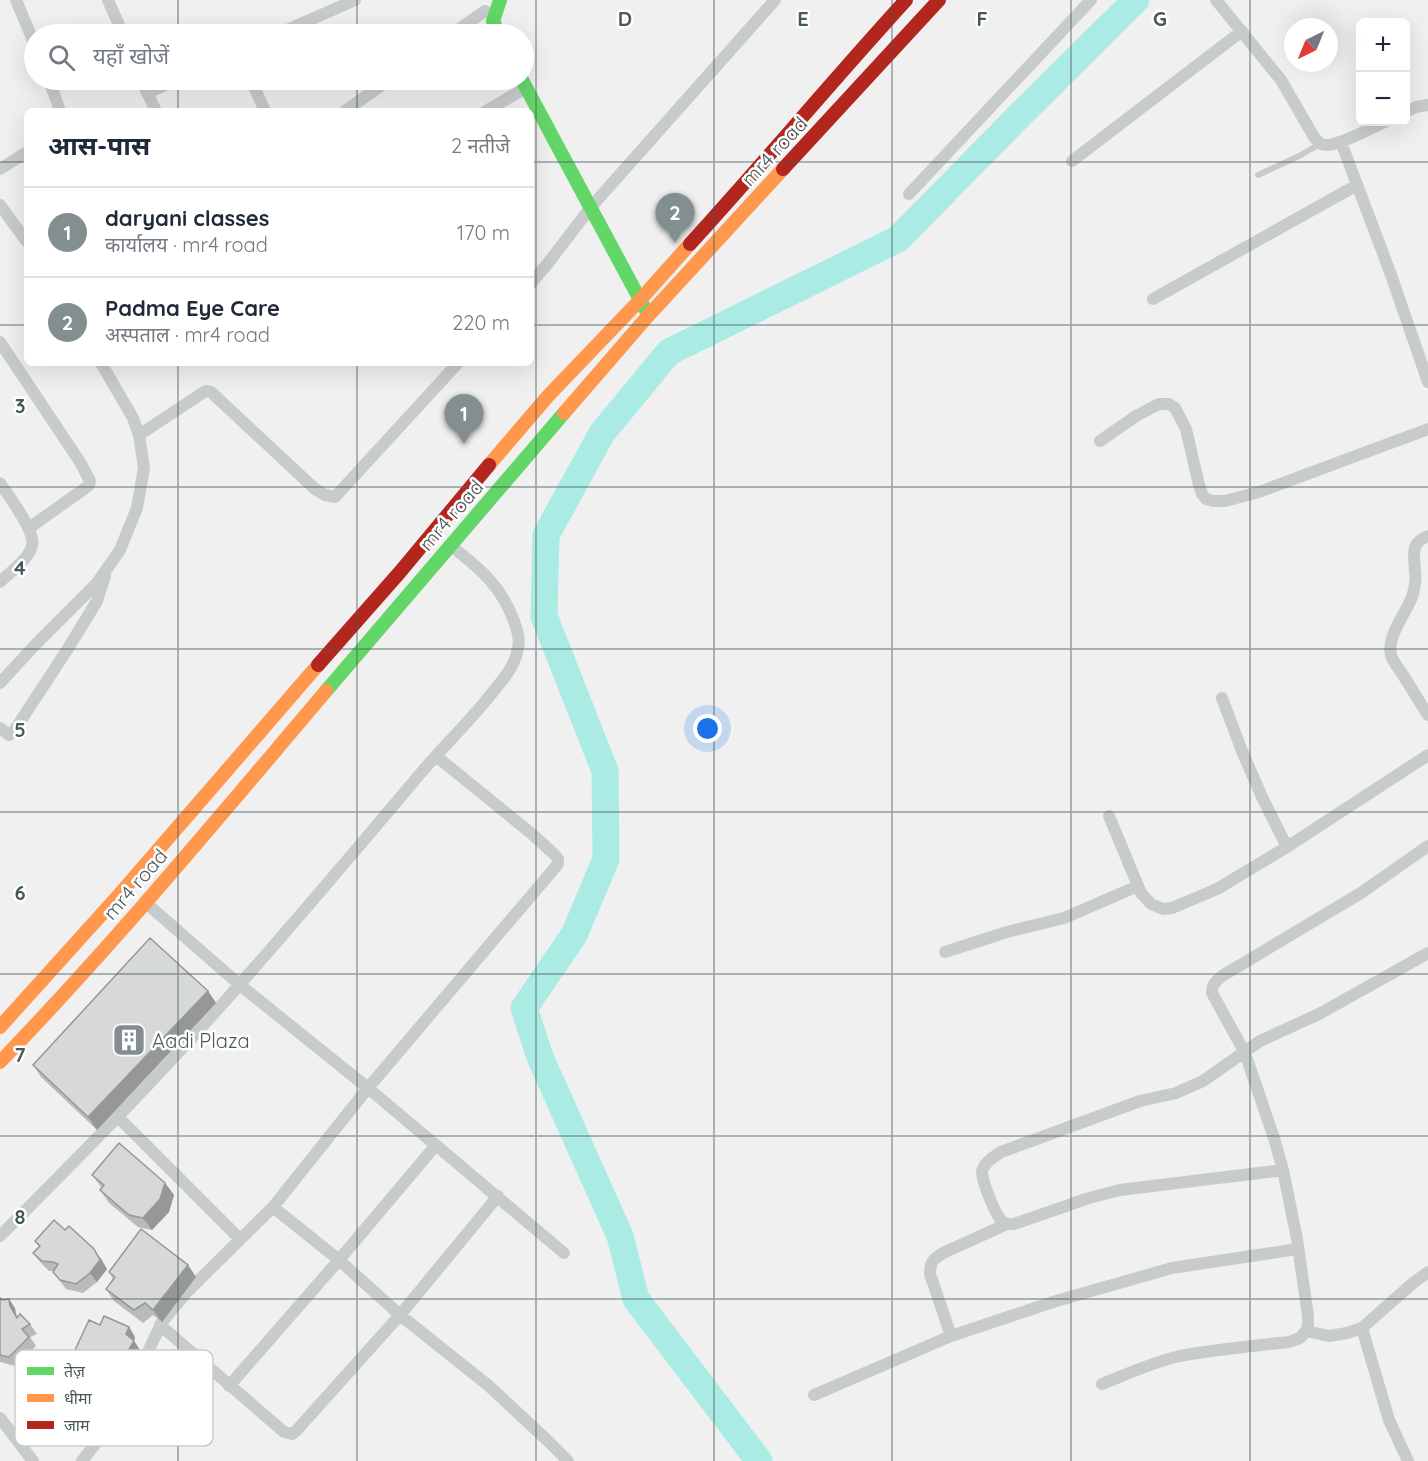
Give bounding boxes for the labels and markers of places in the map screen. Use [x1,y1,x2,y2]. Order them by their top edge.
pin: 2 [656,194,694,243]
pin: 1 [444,394,484,444]
building icon: Aadi Plaza [111,1022,147,1058]
place label: Aadi Plaza [152,1028,250,1053]

